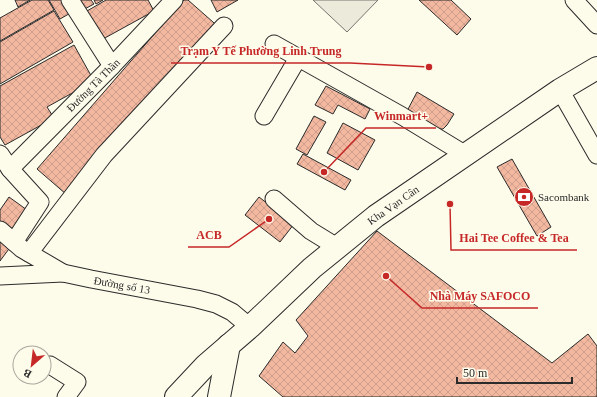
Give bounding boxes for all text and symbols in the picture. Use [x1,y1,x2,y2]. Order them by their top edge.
callout: Trạm Y Tế Phường Linh Trung [171,39,350,63]
text: Trạm Y Tế Phường Linh Trung [180,44,342,58]
street label: Đường Tà Thần [64,56,122,114]
callout: Winmart+ [366,104,436,128]
text: Winmart+ [374,109,428,123]
street label: Kha Vạn Cân [365,183,421,227]
bank icon: Sacombank [513,186,535,208]
place label: Sacombank [538,191,590,203]
callout: ACB [188,223,229,247]
callout: Hai Tee Coffee & Tea [451,226,577,250]
text: ACB [196,228,222,242]
text: Hai Tee Coffee & Tea [459,231,569,245]
street label: Đường số 13 [93,274,152,296]
callout: Nhà Máy SAFOCO [422,284,538,308]
text: Nhà Máy SAFOCO [430,289,530,303]
north arrow [12,345,52,385]
scale bar [457,359,572,385]
text: B [21,366,33,381]
text: 50 m [463,366,488,380]

